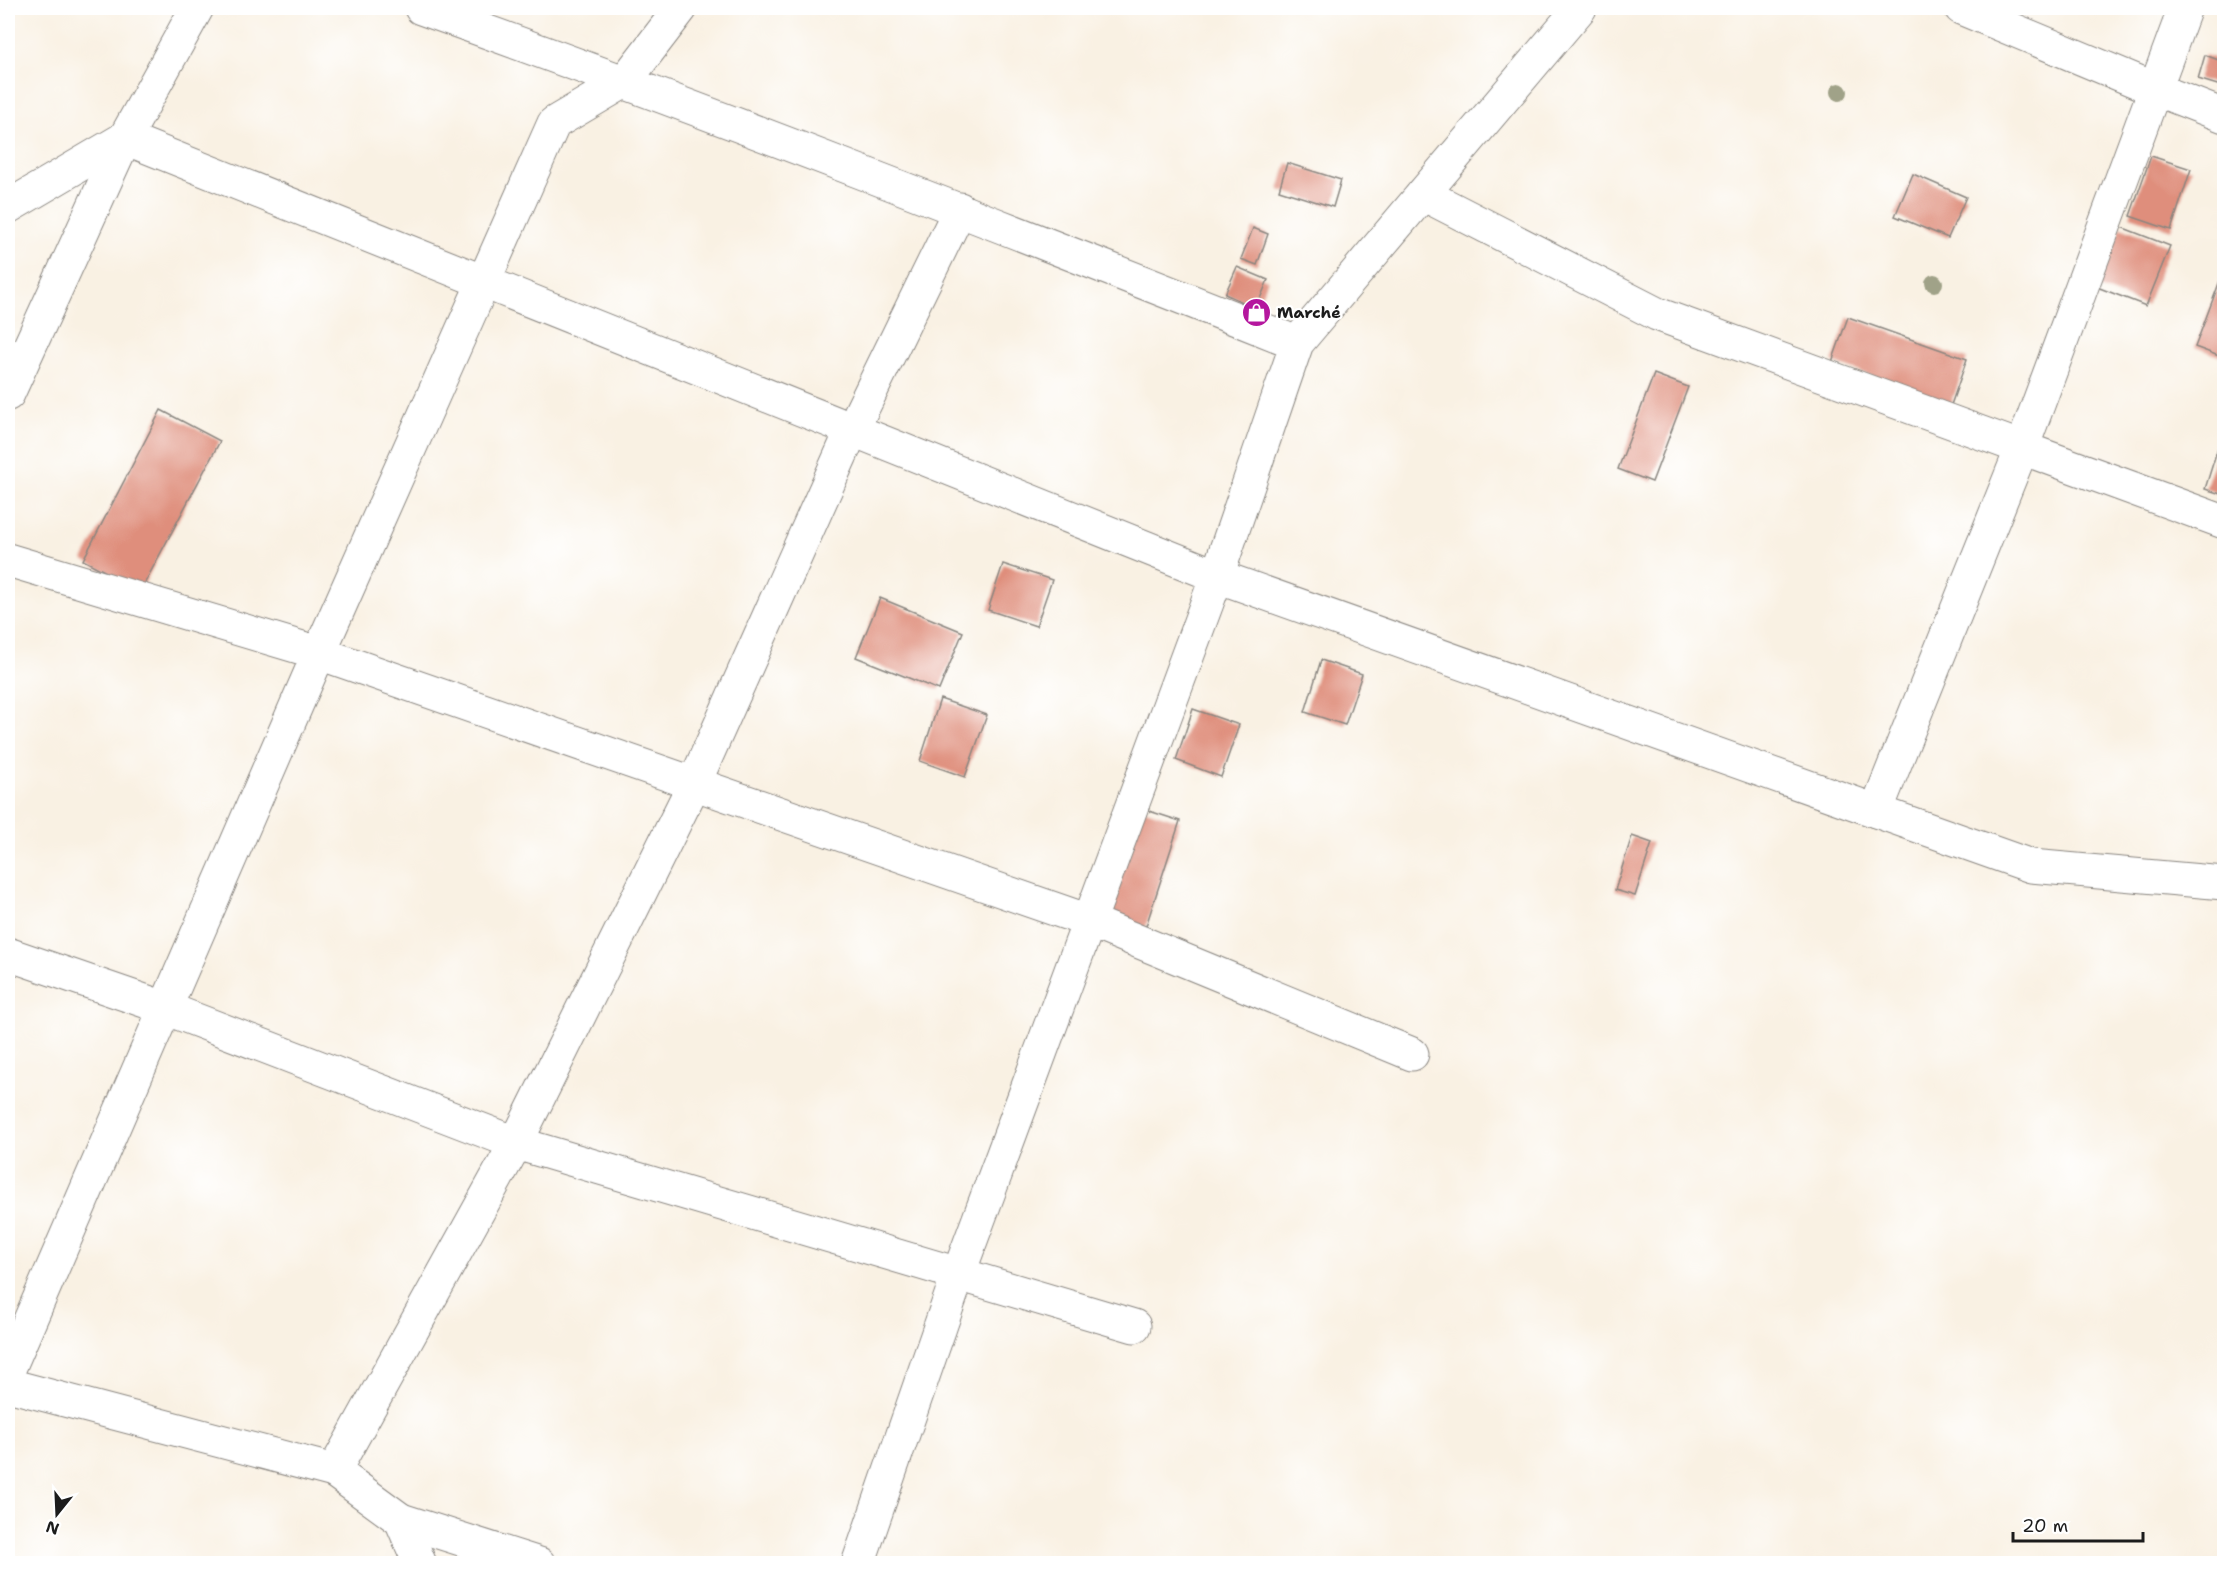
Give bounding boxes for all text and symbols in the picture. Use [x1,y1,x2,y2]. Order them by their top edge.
shop icon: Marché [1240,296,1272,328]
place label: Marché [1277,302,1341,323]
north arrow [27,1484,87,1544]
scale bar [2013,1505,2144,1543]
text: 20 m [2022,1514,2068,1538]
text: N [43,1516,62,1540]

